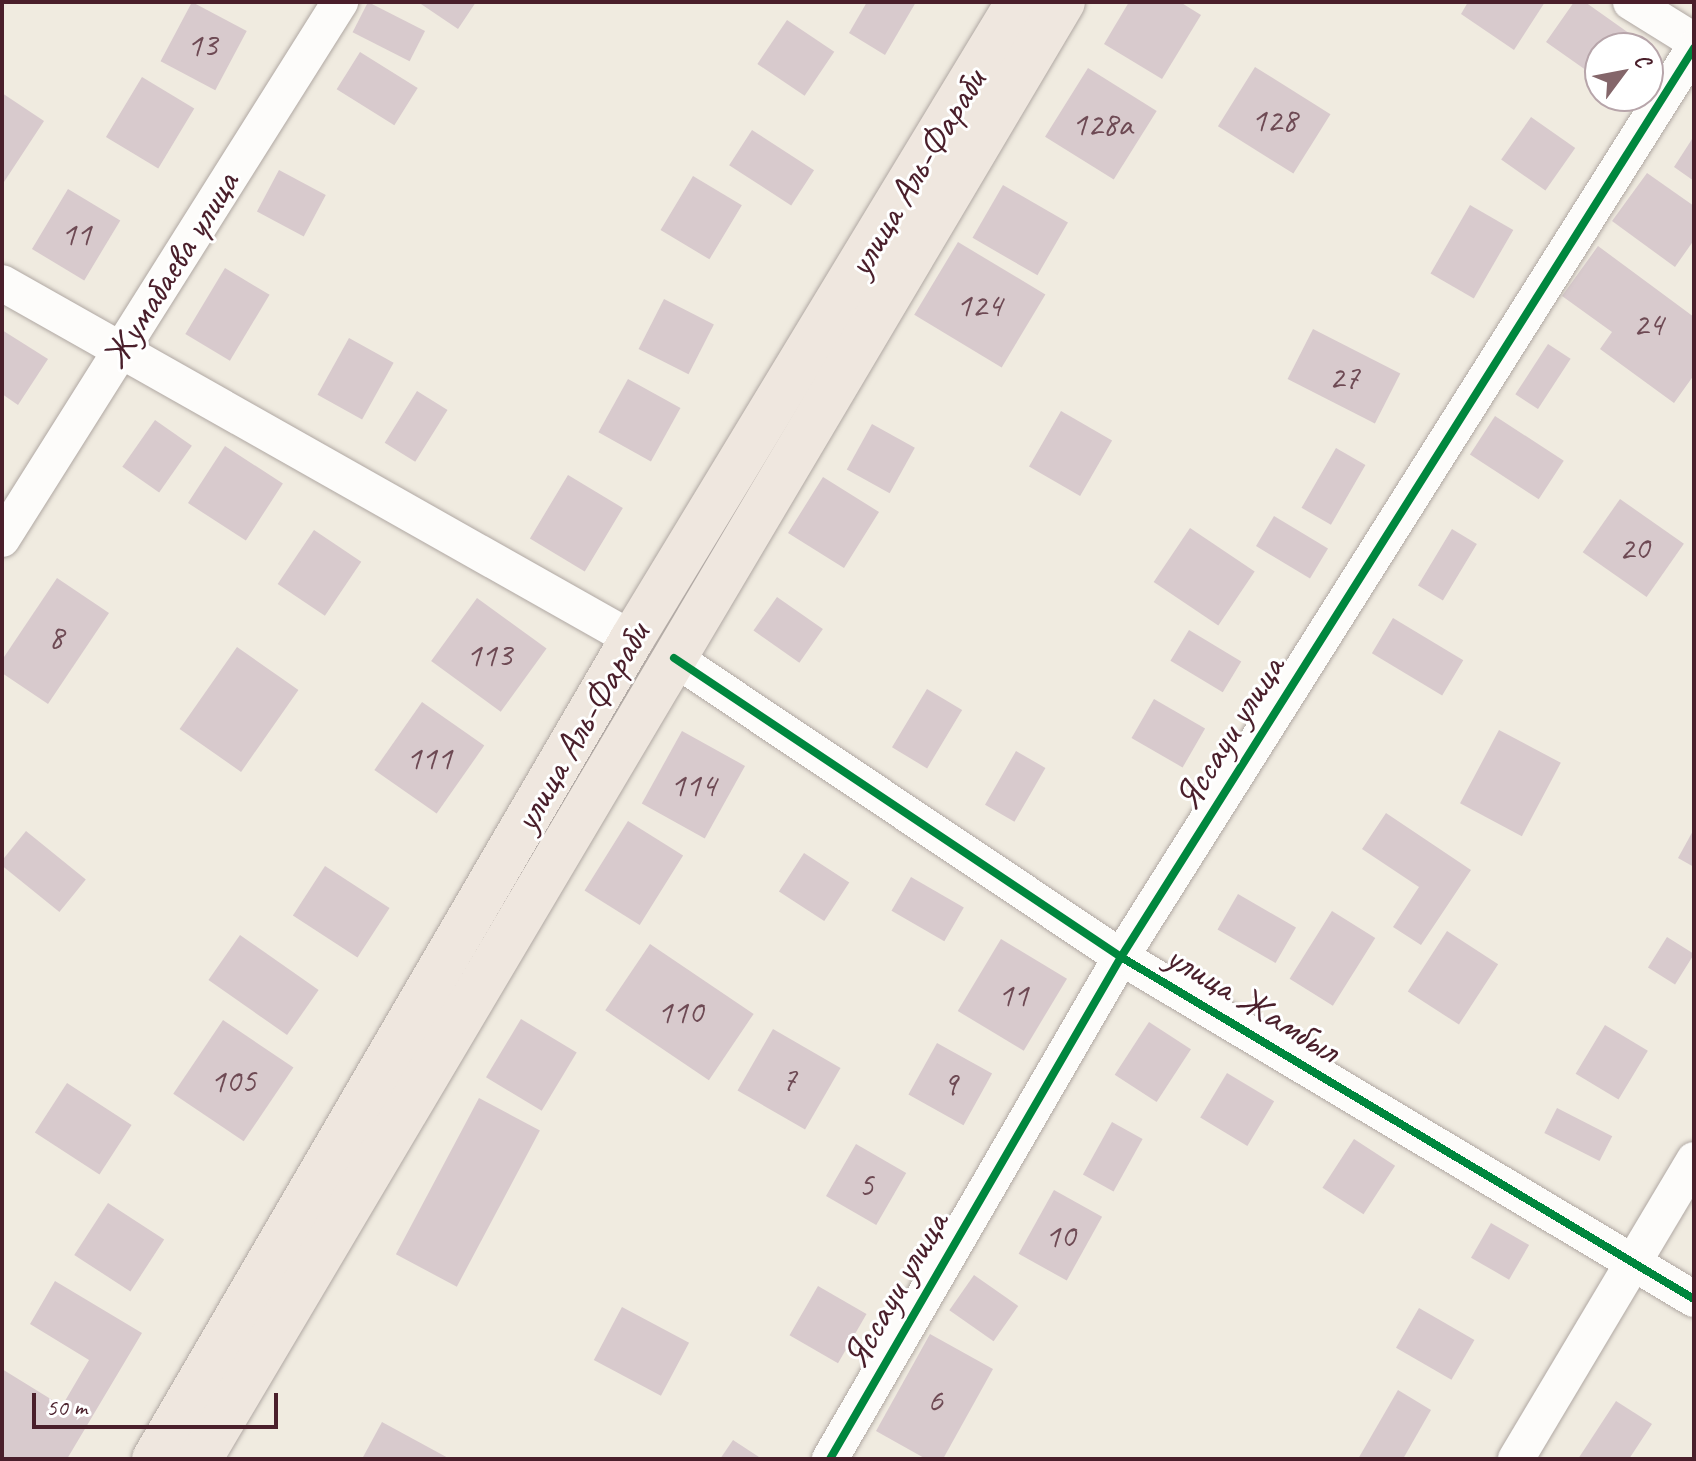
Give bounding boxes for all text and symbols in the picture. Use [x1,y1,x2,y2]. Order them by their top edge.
house number: 13 [187,25,217,65]
north arrow [1584,32,1664,112]
text: С [1628,48,1657,72]
street label: улица Аль-Фараби [837,62,995,284]
house number: 128 [1251,100,1297,140]
house number: 128а [1072,104,1132,144]
street label: Жумабаева улица [91,162,249,378]
house number: 11 [61,214,91,254]
house number: 124 [956,285,1002,325]
house number: 24 [1633,304,1663,344]
house number: 27 [1329,357,1359,397]
house number: 20 [1619,528,1649,568]
street label: улица Аль-Фараби [503,615,659,839]
house number: 8 [48,617,64,657]
house number: 113 [466,635,512,675]
street label: Яссауи улица [1164,648,1294,818]
house number: 111 [406,738,452,778]
house number: 114 [670,765,716,805]
street label: улица Жамбыл [1158,934,1348,1072]
house number: 11 [998,975,1028,1015]
house number: 110 [657,992,703,1032]
house number: 7 [781,1059,797,1099]
house number: 105 [210,1061,256,1101]
house number: 9 [942,1064,958,1104]
house number: 5 [858,1165,874,1205]
street label: Яссауи улица [832,1204,958,1376]
house number: 10 [1045,1216,1075,1256]
scale bar [36,1377,282,1427]
house number: 6 [927,1380,943,1420]
text: 50 m [46,1392,87,1422]

